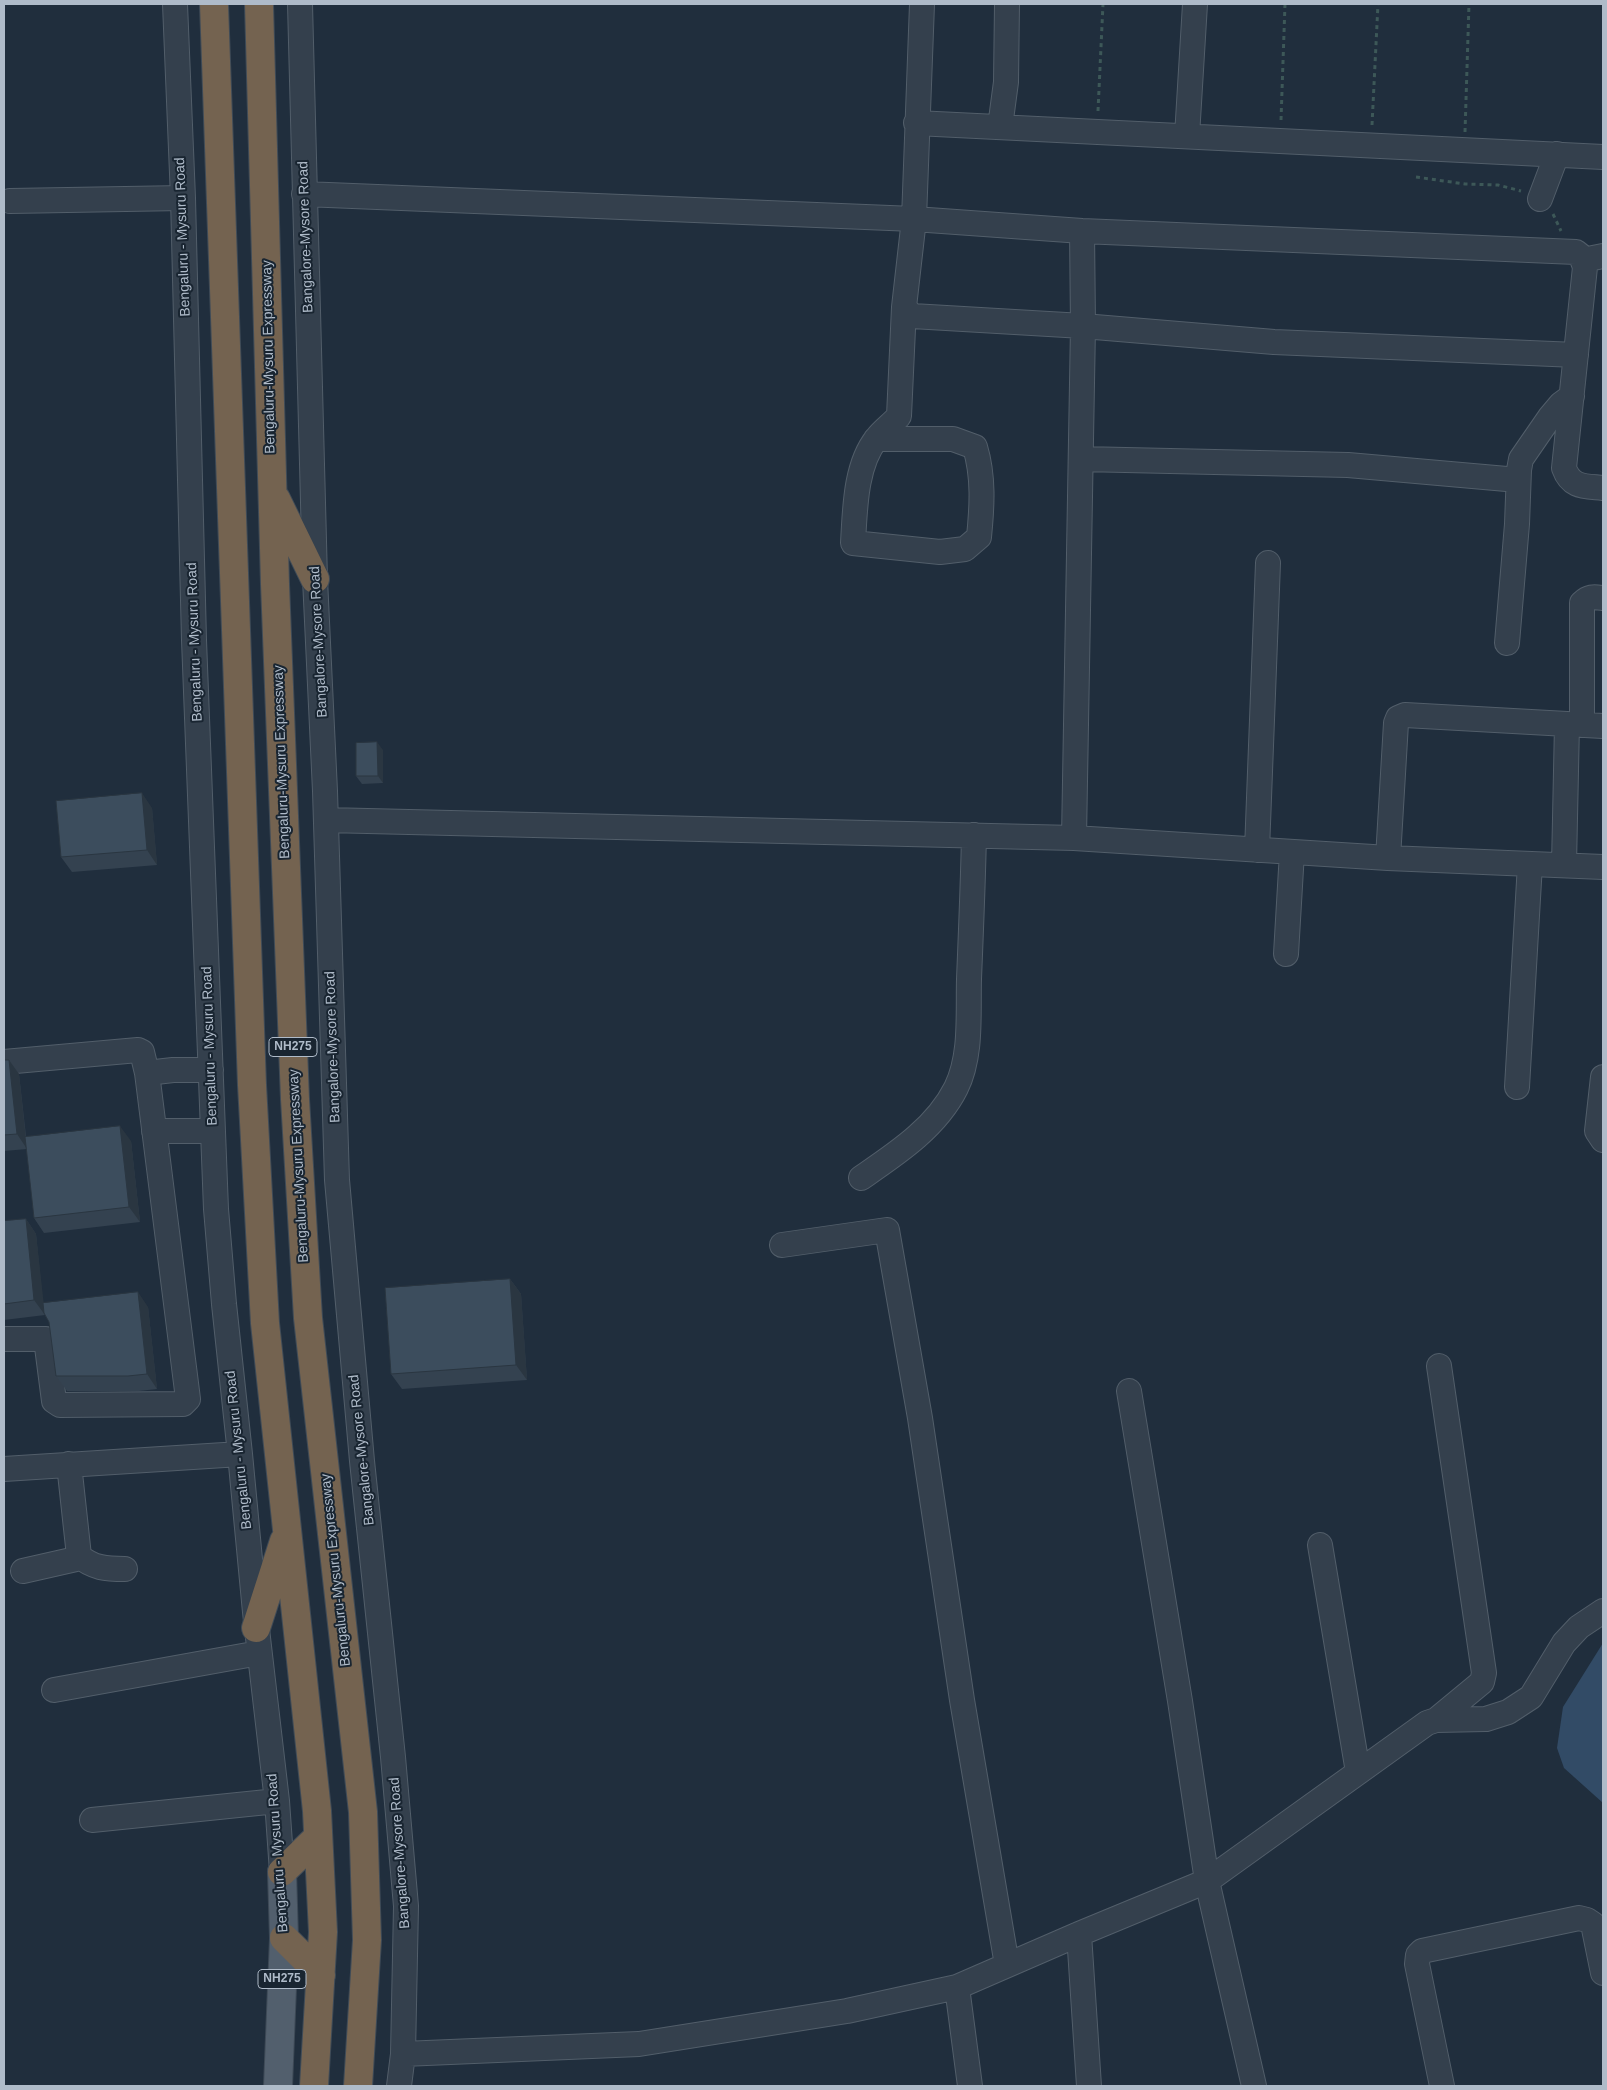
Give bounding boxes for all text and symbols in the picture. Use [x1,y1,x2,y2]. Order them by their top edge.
street label: Bengaluru - Mysuru Road [172,157,194,317]
street label: Bangalore-Mysore Road [295,161,317,313]
street label: Bengaluru-Mysuru Expressway [259,260,279,454]
street label: Bengaluru - Mysuru Road [184,562,206,722]
street label: Bangalore-Mysore Road [307,566,331,718]
street label: Bengaluru-Mysuru Expressway [270,665,294,859]
street label: Bengaluru - Mysuru Road [199,966,221,1126]
street label: Bangalore-Mysore Road [322,971,344,1123]
road number: NH275 [269,1038,317,1056]
street label: Bengaluru-Mysuru Expressway [286,1069,312,1263]
street label: Bengaluru - Mysuru Road [222,1370,256,1530]
street label: Bangalore-Mysore Road [346,1374,378,1526]
street label: Bengaluru-Mysuru Expressway [318,1473,354,1667]
street label: Bengaluru - Mysuru Road [264,1773,292,1933]
street label: Bangalore-Mysore Road [386,1777,414,1929]
road number: NH275 [258,1970,306,1988]

